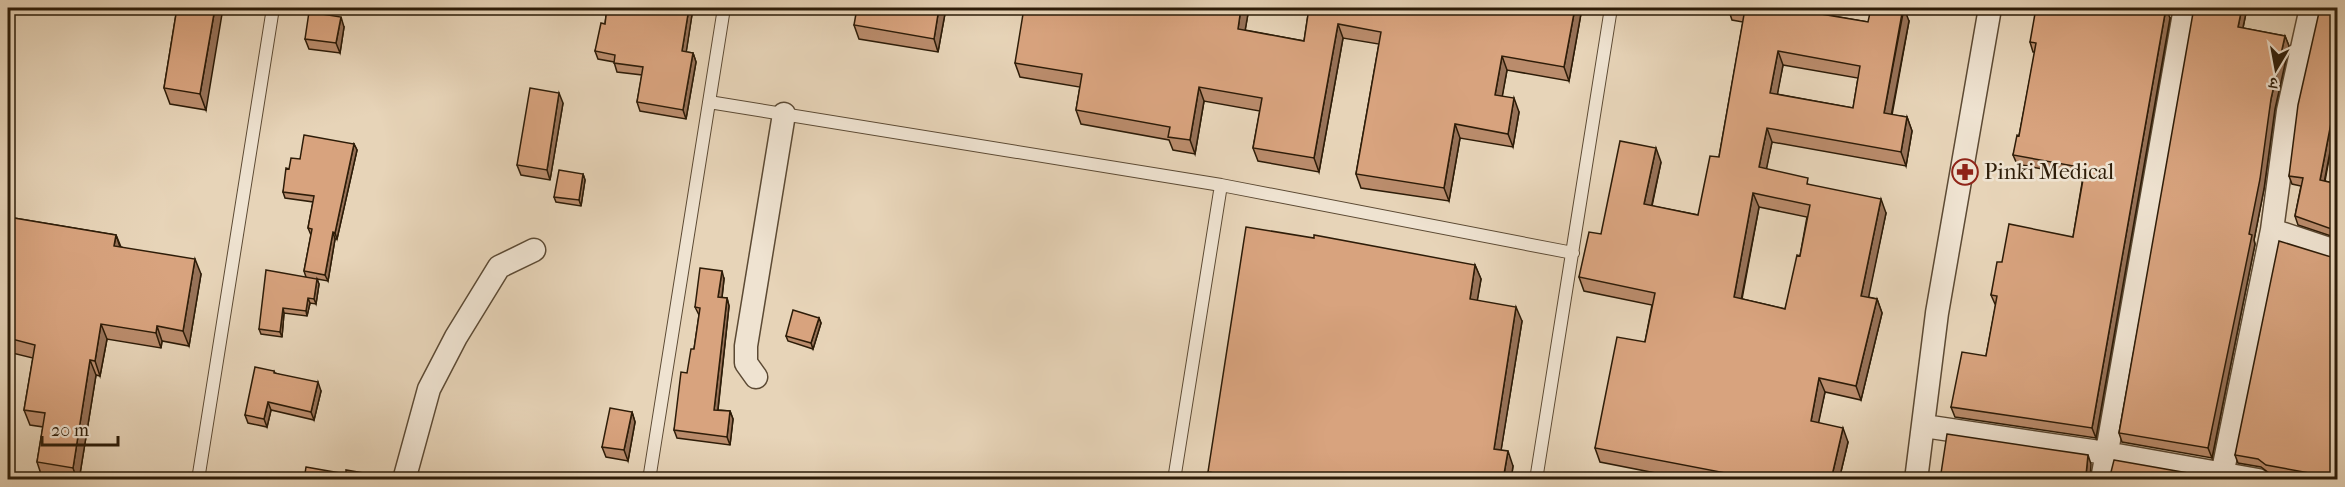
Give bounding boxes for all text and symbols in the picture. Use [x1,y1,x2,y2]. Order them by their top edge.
north arrow [2246,39,2306,99]
text: उ [2266,73,2280,94]
pharmacy icon: Pinki Medical [1950,157,1980,187]
place label: Pinki Medical [1984,159,2114,185]
scale bar [42,409,118,447]
text: 20 m [51,420,89,441]

